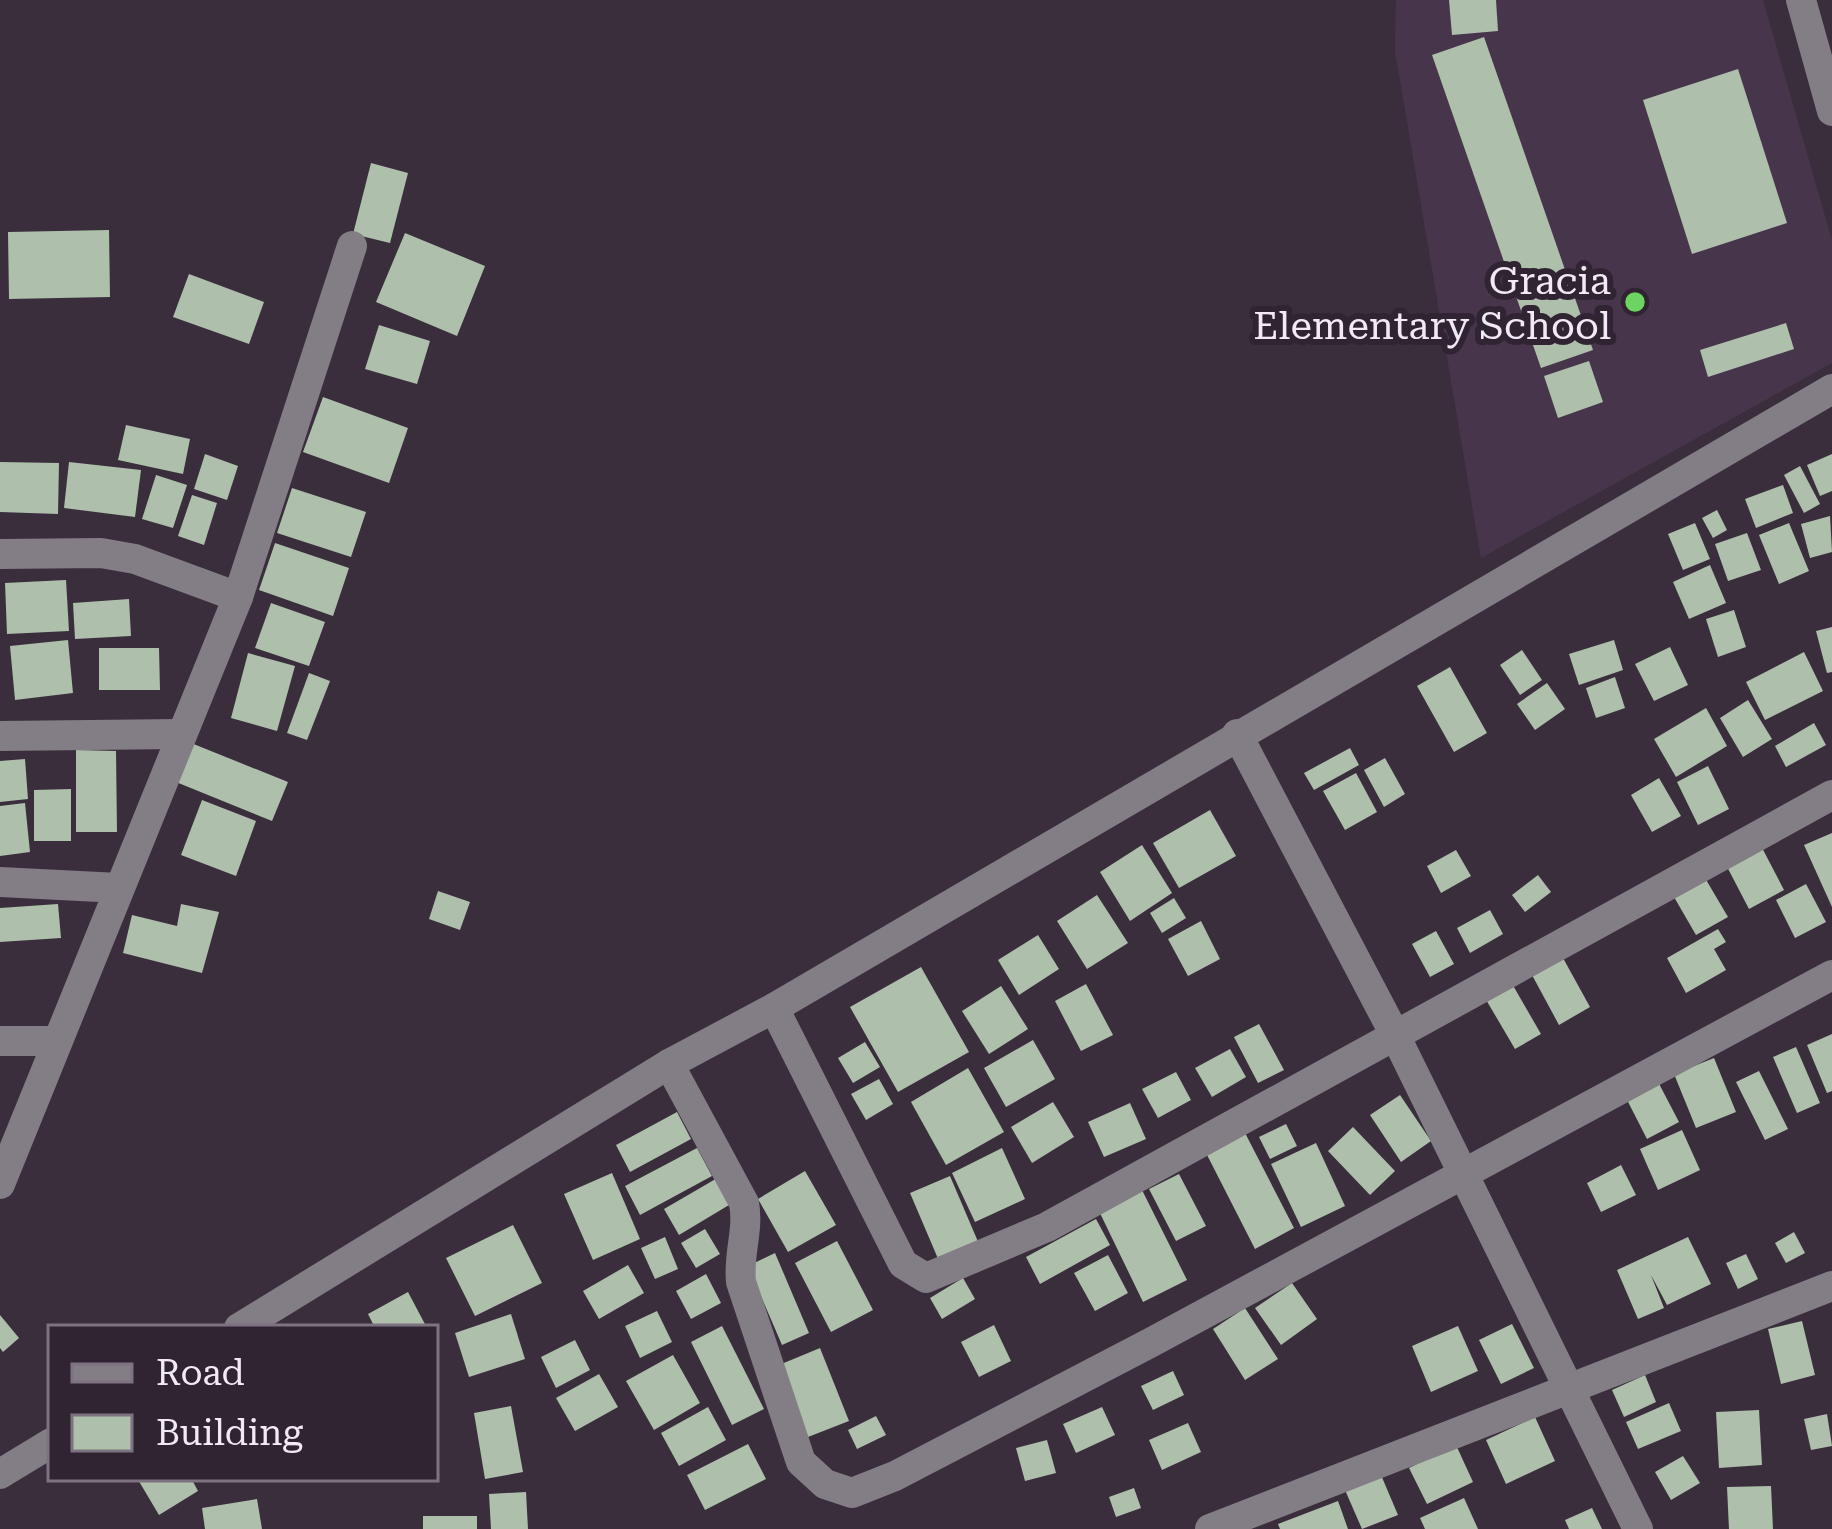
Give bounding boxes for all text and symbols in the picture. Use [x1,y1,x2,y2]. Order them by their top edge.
place label: Gracia Elementary School [1253,258,1611,349]
marker: Gracia Elementary School [1622,289,1648,315]
legend [48,1325,438,1481]
text: Road [156,1352,244,1394]
text: Building [156,1412,304,1454]

